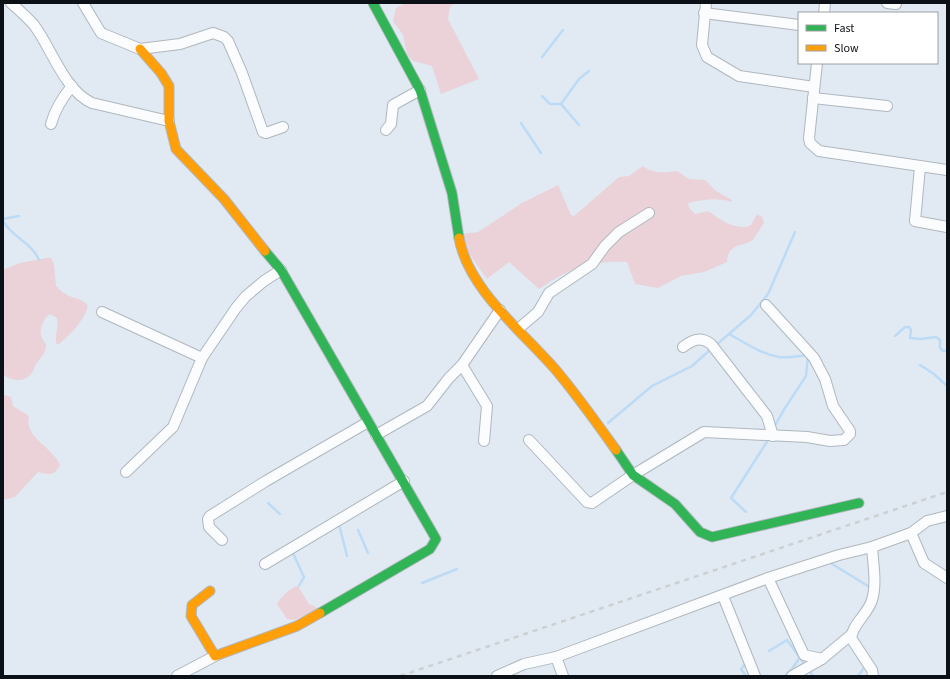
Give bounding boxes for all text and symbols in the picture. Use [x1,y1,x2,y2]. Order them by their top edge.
legend [798,12,938,64]
text: Fast [834,20,854,37]
text: Slow [834,40,859,57]

